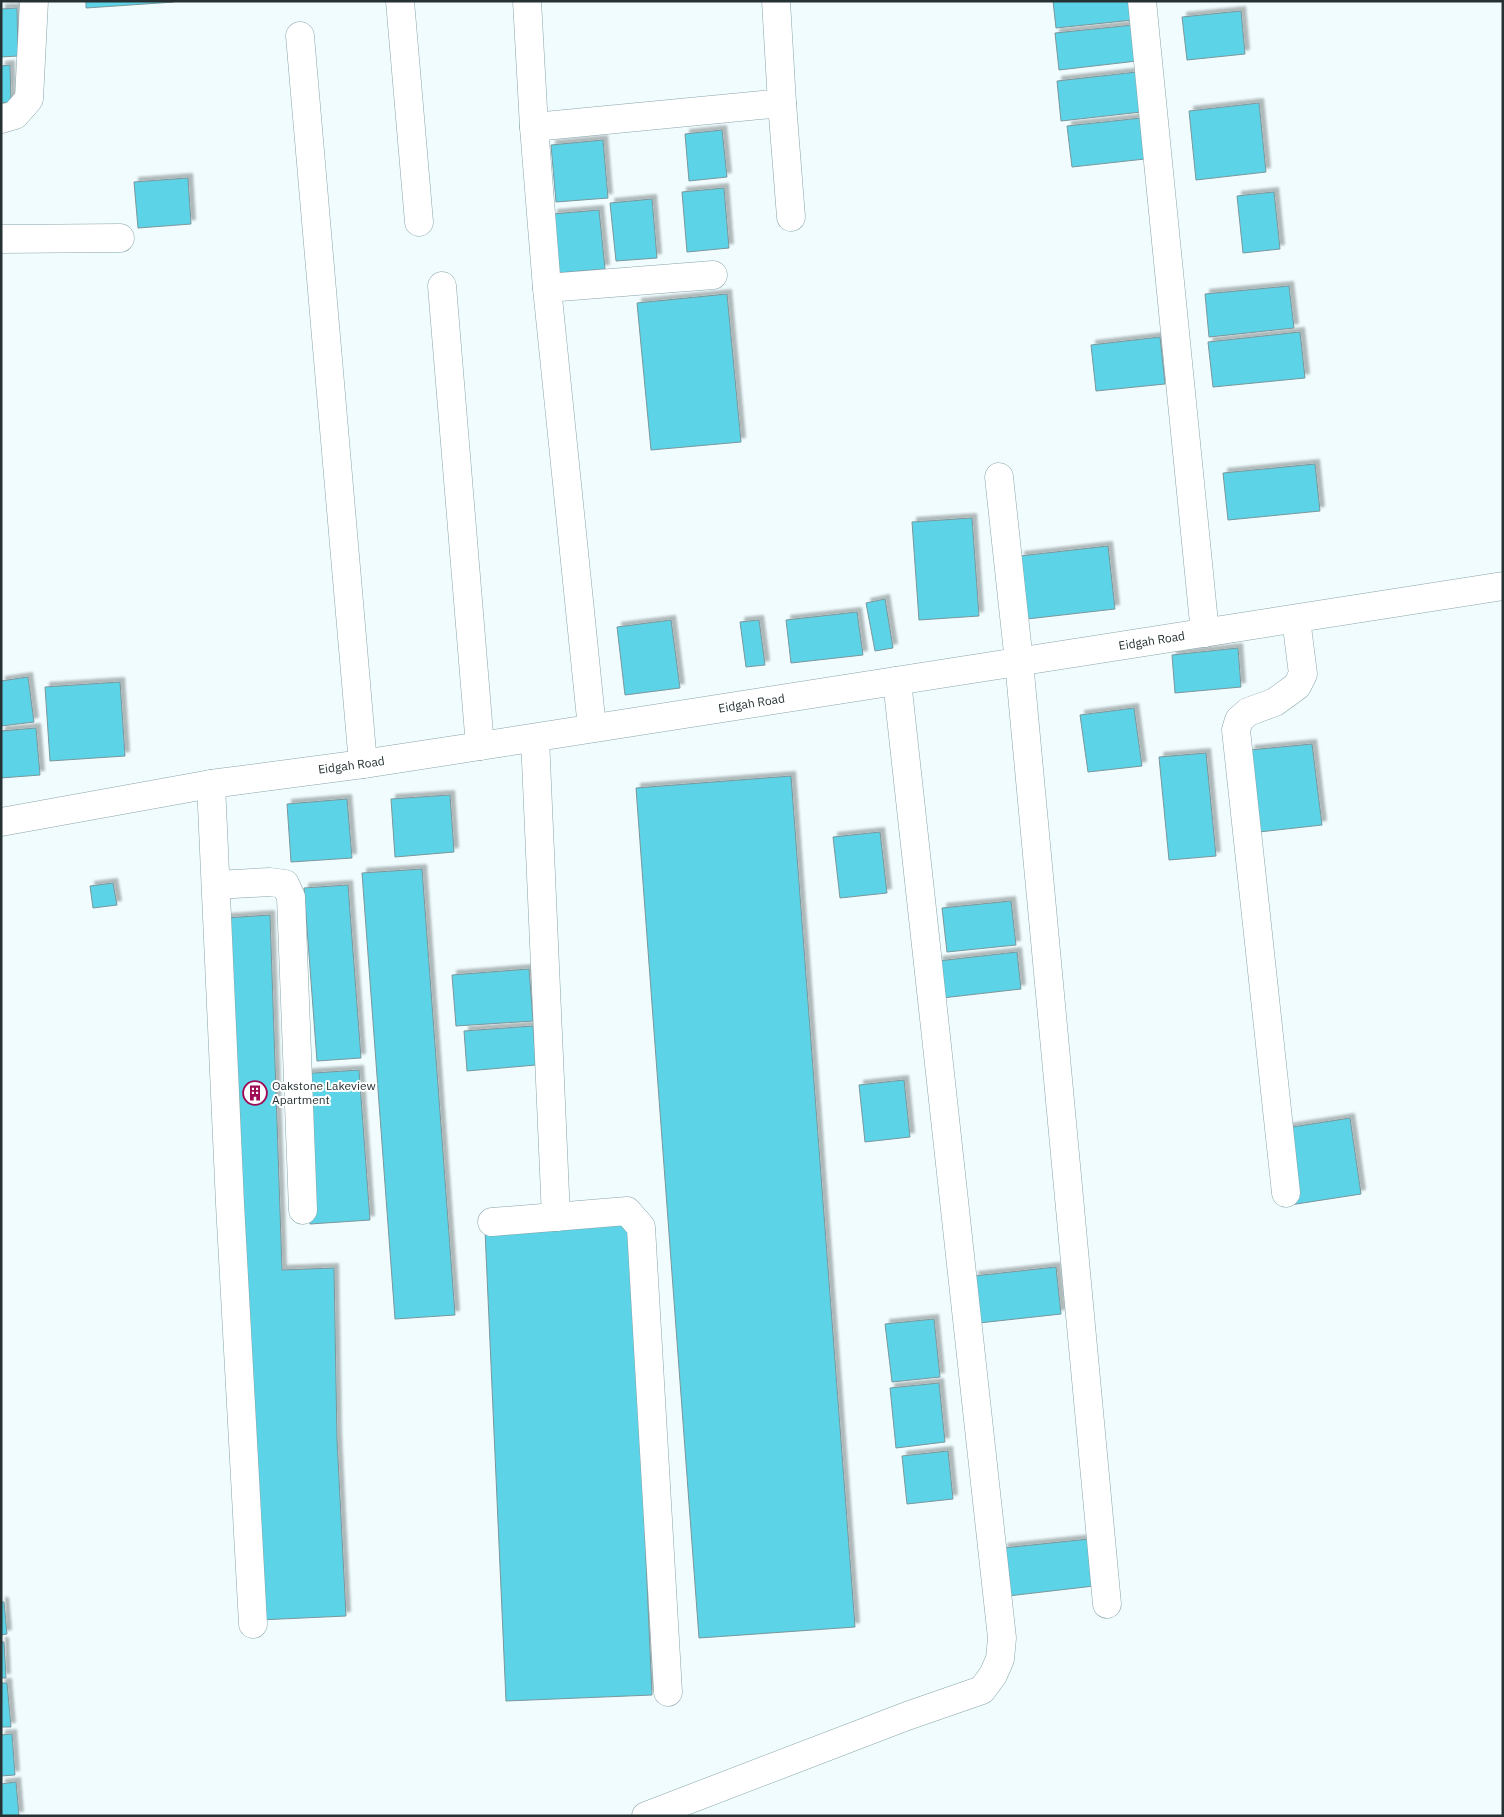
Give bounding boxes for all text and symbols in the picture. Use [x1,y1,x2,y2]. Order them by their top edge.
street label: Eidgah Road [1117,628,1186,653]
street label: Eidgah Road [717,690,786,716]
street label: Eidgah Road [317,753,386,777]
place label: Oakstone Lakeview Apartment [272,1078,376,1107]
building icon: Oakstone Lakeview Apartment [242,1080,268,1106]

